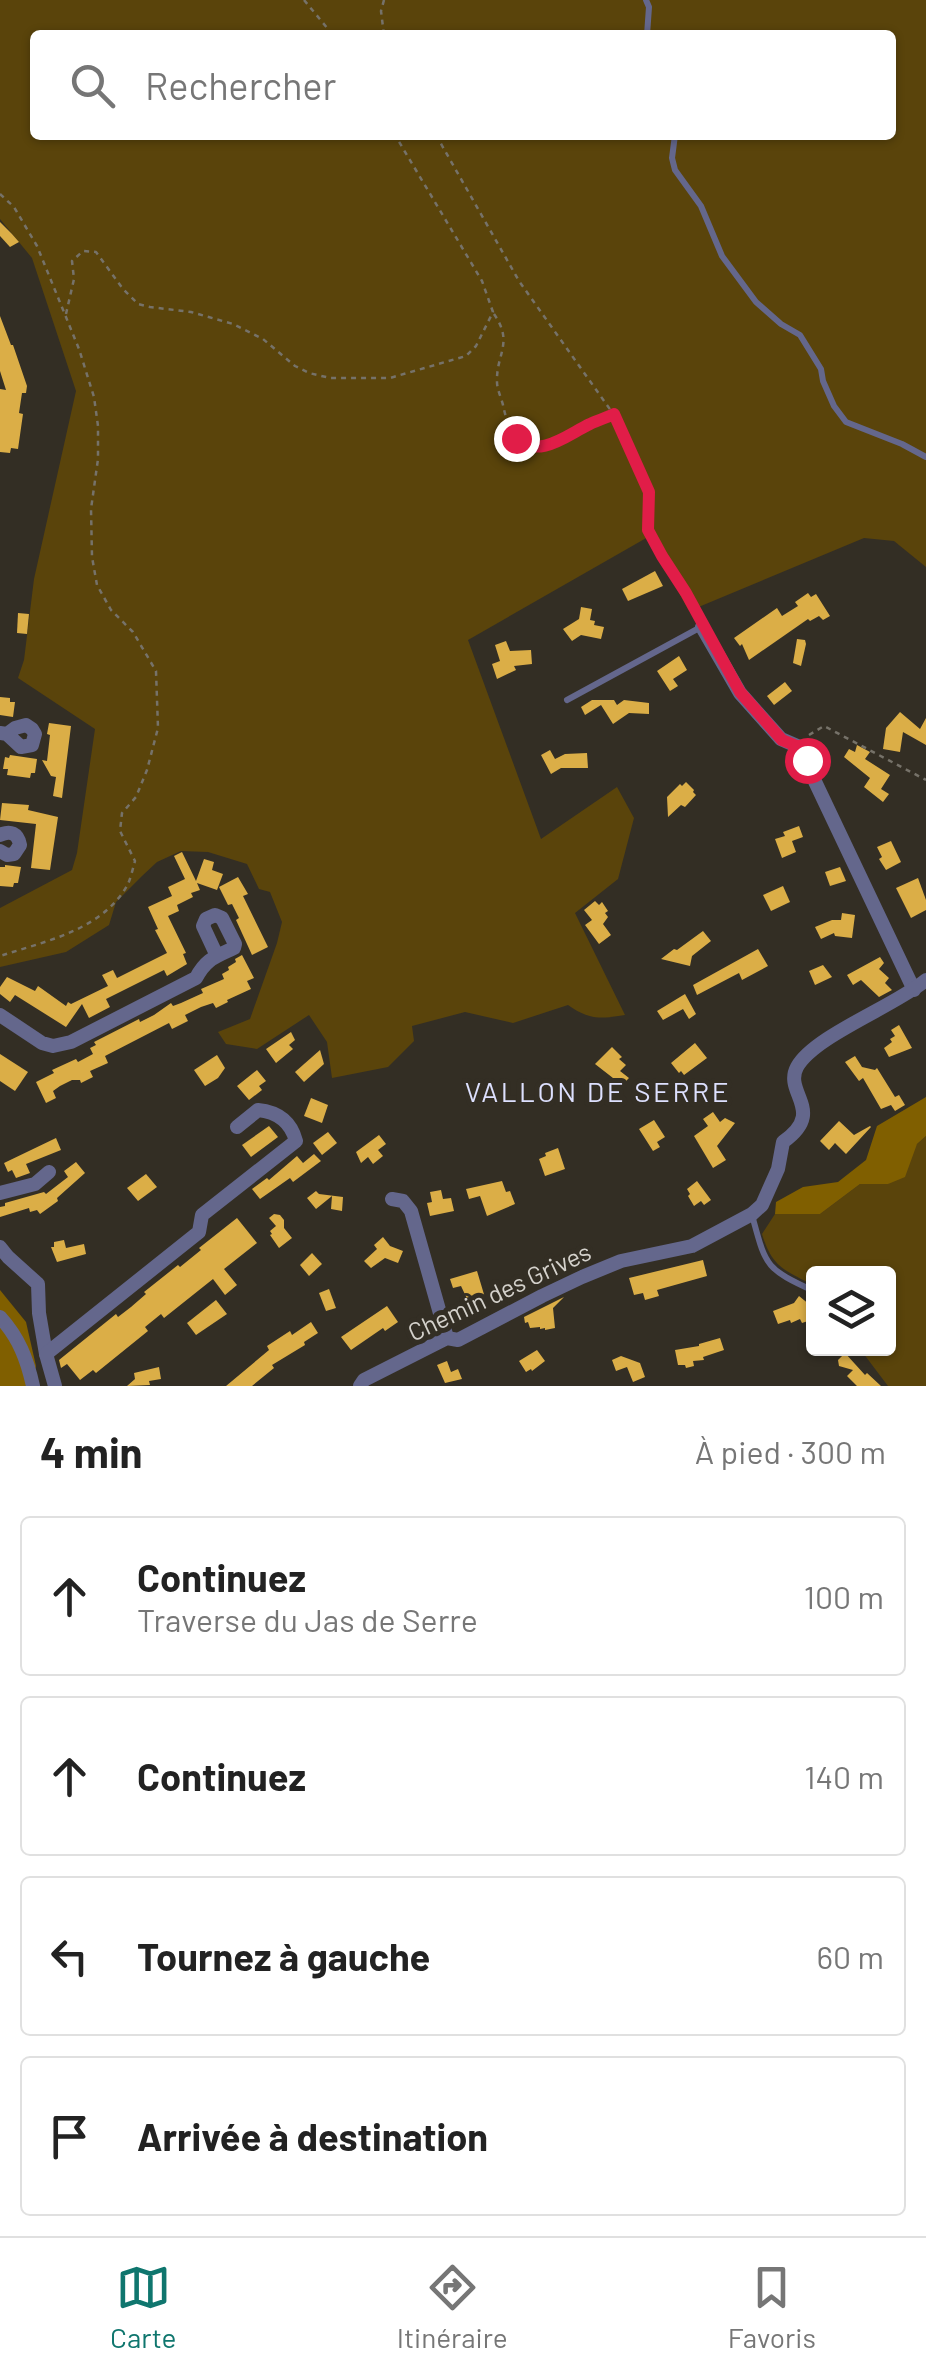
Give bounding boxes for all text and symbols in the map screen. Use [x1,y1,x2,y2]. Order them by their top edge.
search box [30,30,896,140]
icon: search [65,58,120,113]
text: Rechercher [145,62,336,108]
route end [494,416,540,462]
route start [785,738,831,784]
district label: VALLON DE SERRE [465,1074,731,1108]
street label: Chemin des Grives [403,1235,595,1347]
map controls [806,1266,896,1356]
button: layers [806,1266,896,1356]
text: 4 min [40,1426,143,1476]
text: À pied · 300 m [695,1432,886,1470]
text: Continuez [137,1554,306,1600]
icon: ahead [42,1569,97,1624]
text: 100 m [804,1577,884,1615]
text: Traverse du Jas de Serre [137,1600,478,1638]
icon: ahead [42,1749,97,1804]
text: Continuez [137,1753,306,1799]
text: 140 m [804,1757,884,1795]
icon: left [42,1929,97,1984]
text: Tournez à gauche [137,1933,430,1979]
text: 60 m [817,1937,884,1975]
icon: arrive [42,2109,97,2164]
text: Arrivée à destination [137,2113,488,2159]
tab: Carte [110,2260,176,2354]
tab: Itinéraire [397,2260,508,2354]
tab: Favoris [728,2260,816,2354]

